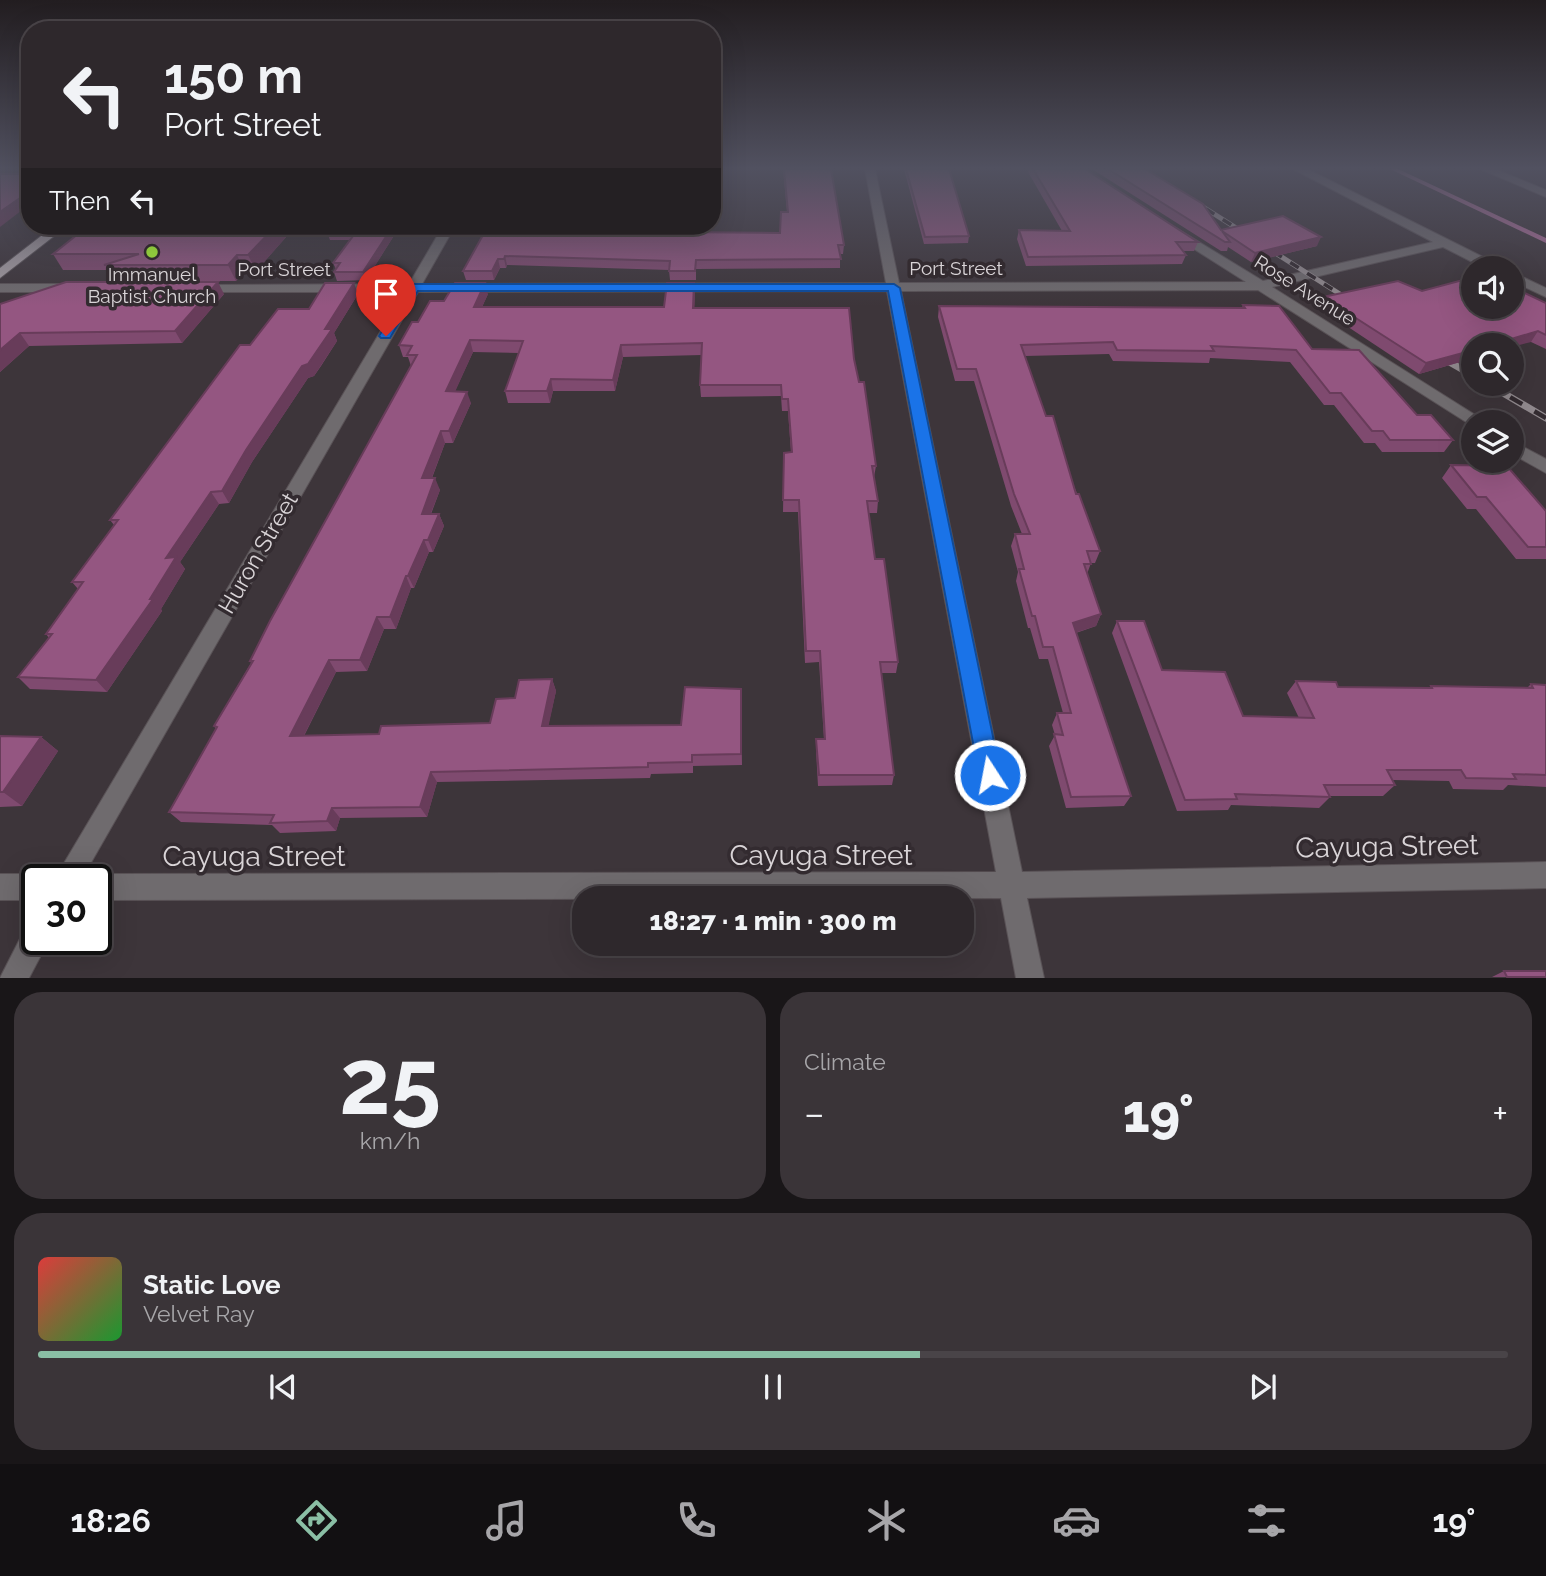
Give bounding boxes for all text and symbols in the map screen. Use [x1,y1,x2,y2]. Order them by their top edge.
text: 150 m [164,47,303,104]
icon: left [49,49,140,140]
text: Port Street [164,106,321,143]
icon: left [124,182,162,220]
text: Then [49,186,110,216]
marker: Immanuel Baptist Church [144,244,160,260]
street label: Rose Avenue [1251,250,1359,330]
map controls [1461,256,1524,473]
button: sound [1461,256,1524,319]
street label: Port Street [909,257,1003,279]
street label: Port Street [237,258,331,280]
place label: Immanuel Baptist Church [88,263,216,307]
pin [356,264,416,336]
icon: arrive [367,275,405,313]
button: search [1461,333,1524,396]
button: layers [1461,410,1524,473]
street label: Huron Street [212,487,303,618]
position arrow [953,738,1027,812]
street label: Cayuga Street [1295,828,1479,865]
street label: Cayuga Street [729,839,913,872]
street label: Cayuga Street [162,840,346,873]
speed limit sign: 30 [21,864,112,955]
text: 18:27 · 1 min · 300 m [650,906,896,936]
text: 25 [339,1028,441,1135]
text: Climate [804,1048,886,1075]
text: 19° [1123,1083,1194,1144]
text: − [804,1091,824,1136]
text: + [1492,1091,1508,1136]
text: km/h [360,1127,420,1154]
text: Static Love [143,1270,281,1300]
text: Velvet Ray [143,1300,255,1327]
icon: previous [264,1368,302,1406]
icon: pause [754,1368,792,1406]
icon: next [1244,1368,1282,1406]
icon: directions [292,1496,341,1545]
icon: music [482,1496,531,1545]
icon: phone [672,1496,721,1545]
icon: climate [862,1496,911,1545]
icon: car [1052,1496,1101,1545]
icon: filters [1242,1496,1291,1545]
text: 18:26 [71,1502,151,1539]
text: 19° [1432,1502,1475,1539]

